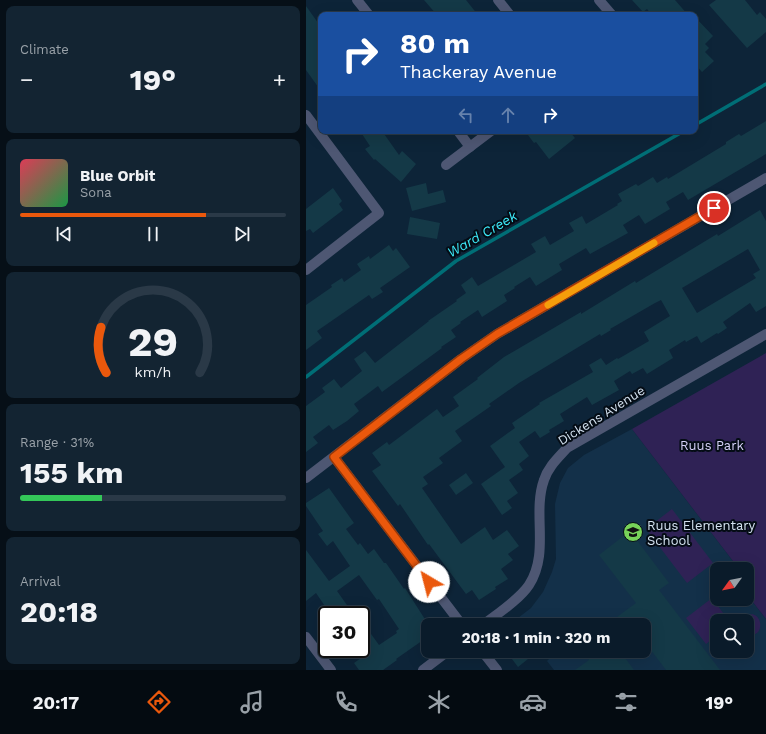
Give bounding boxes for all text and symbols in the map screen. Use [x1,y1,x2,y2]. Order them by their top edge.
text: 80 m [400,27,470,60]
icon: right [334,28,386,80]
text: Climate [20,42,69,57]
text: Thackeray Avenue [400,61,557,82]
text: 19° [130,62,176,97]
text: − [20,67,33,92]
text: + [273,67,286,92]
icon: left [455,104,477,126]
icon: ahead [497,104,519,126]
icon: right [539,104,561,126]
text: Blue Orbit [80,167,155,185]
text: Sona [80,185,112,200]
pin [697,191,731,225]
icon: arrive [703,197,725,219]
water label: Ward Creek [444,207,520,260]
icon: previous [53,223,75,245]
icon: pause [142,223,164,245]
icon: next [231,223,253,245]
text: 29 [128,317,178,366]
text: km/h [135,364,171,380]
street label: Dickens Avenue [555,383,647,448]
text: Range · 31% [20,435,94,450]
park label: Ruus Park [680,438,745,453]
text: 155 km [20,455,123,490]
place label: Ruus Elementary School [647,518,756,548]
school or university icon: Ruus Elementary School [622,521,644,543]
position arrow [408,561,450,603]
north arrow [710,562,754,606]
map controls [710,562,754,658]
text: Arrival [20,574,61,589]
text: 20:18 [20,594,98,629]
speed limit sign: 30 [318,606,370,658]
button: search [710,614,754,658]
text: 20:18 · 1 min · 320 m [462,629,610,647]
icon: directions [145,688,173,716]
icon: music [238,688,266,716]
icon: phone [332,688,360,716]
icon: climate [425,688,453,716]
icon: car [519,688,547,716]
icon: filters [612,688,640,716]
text: 20:17 [33,692,79,713]
text: 19° [705,692,733,713]

